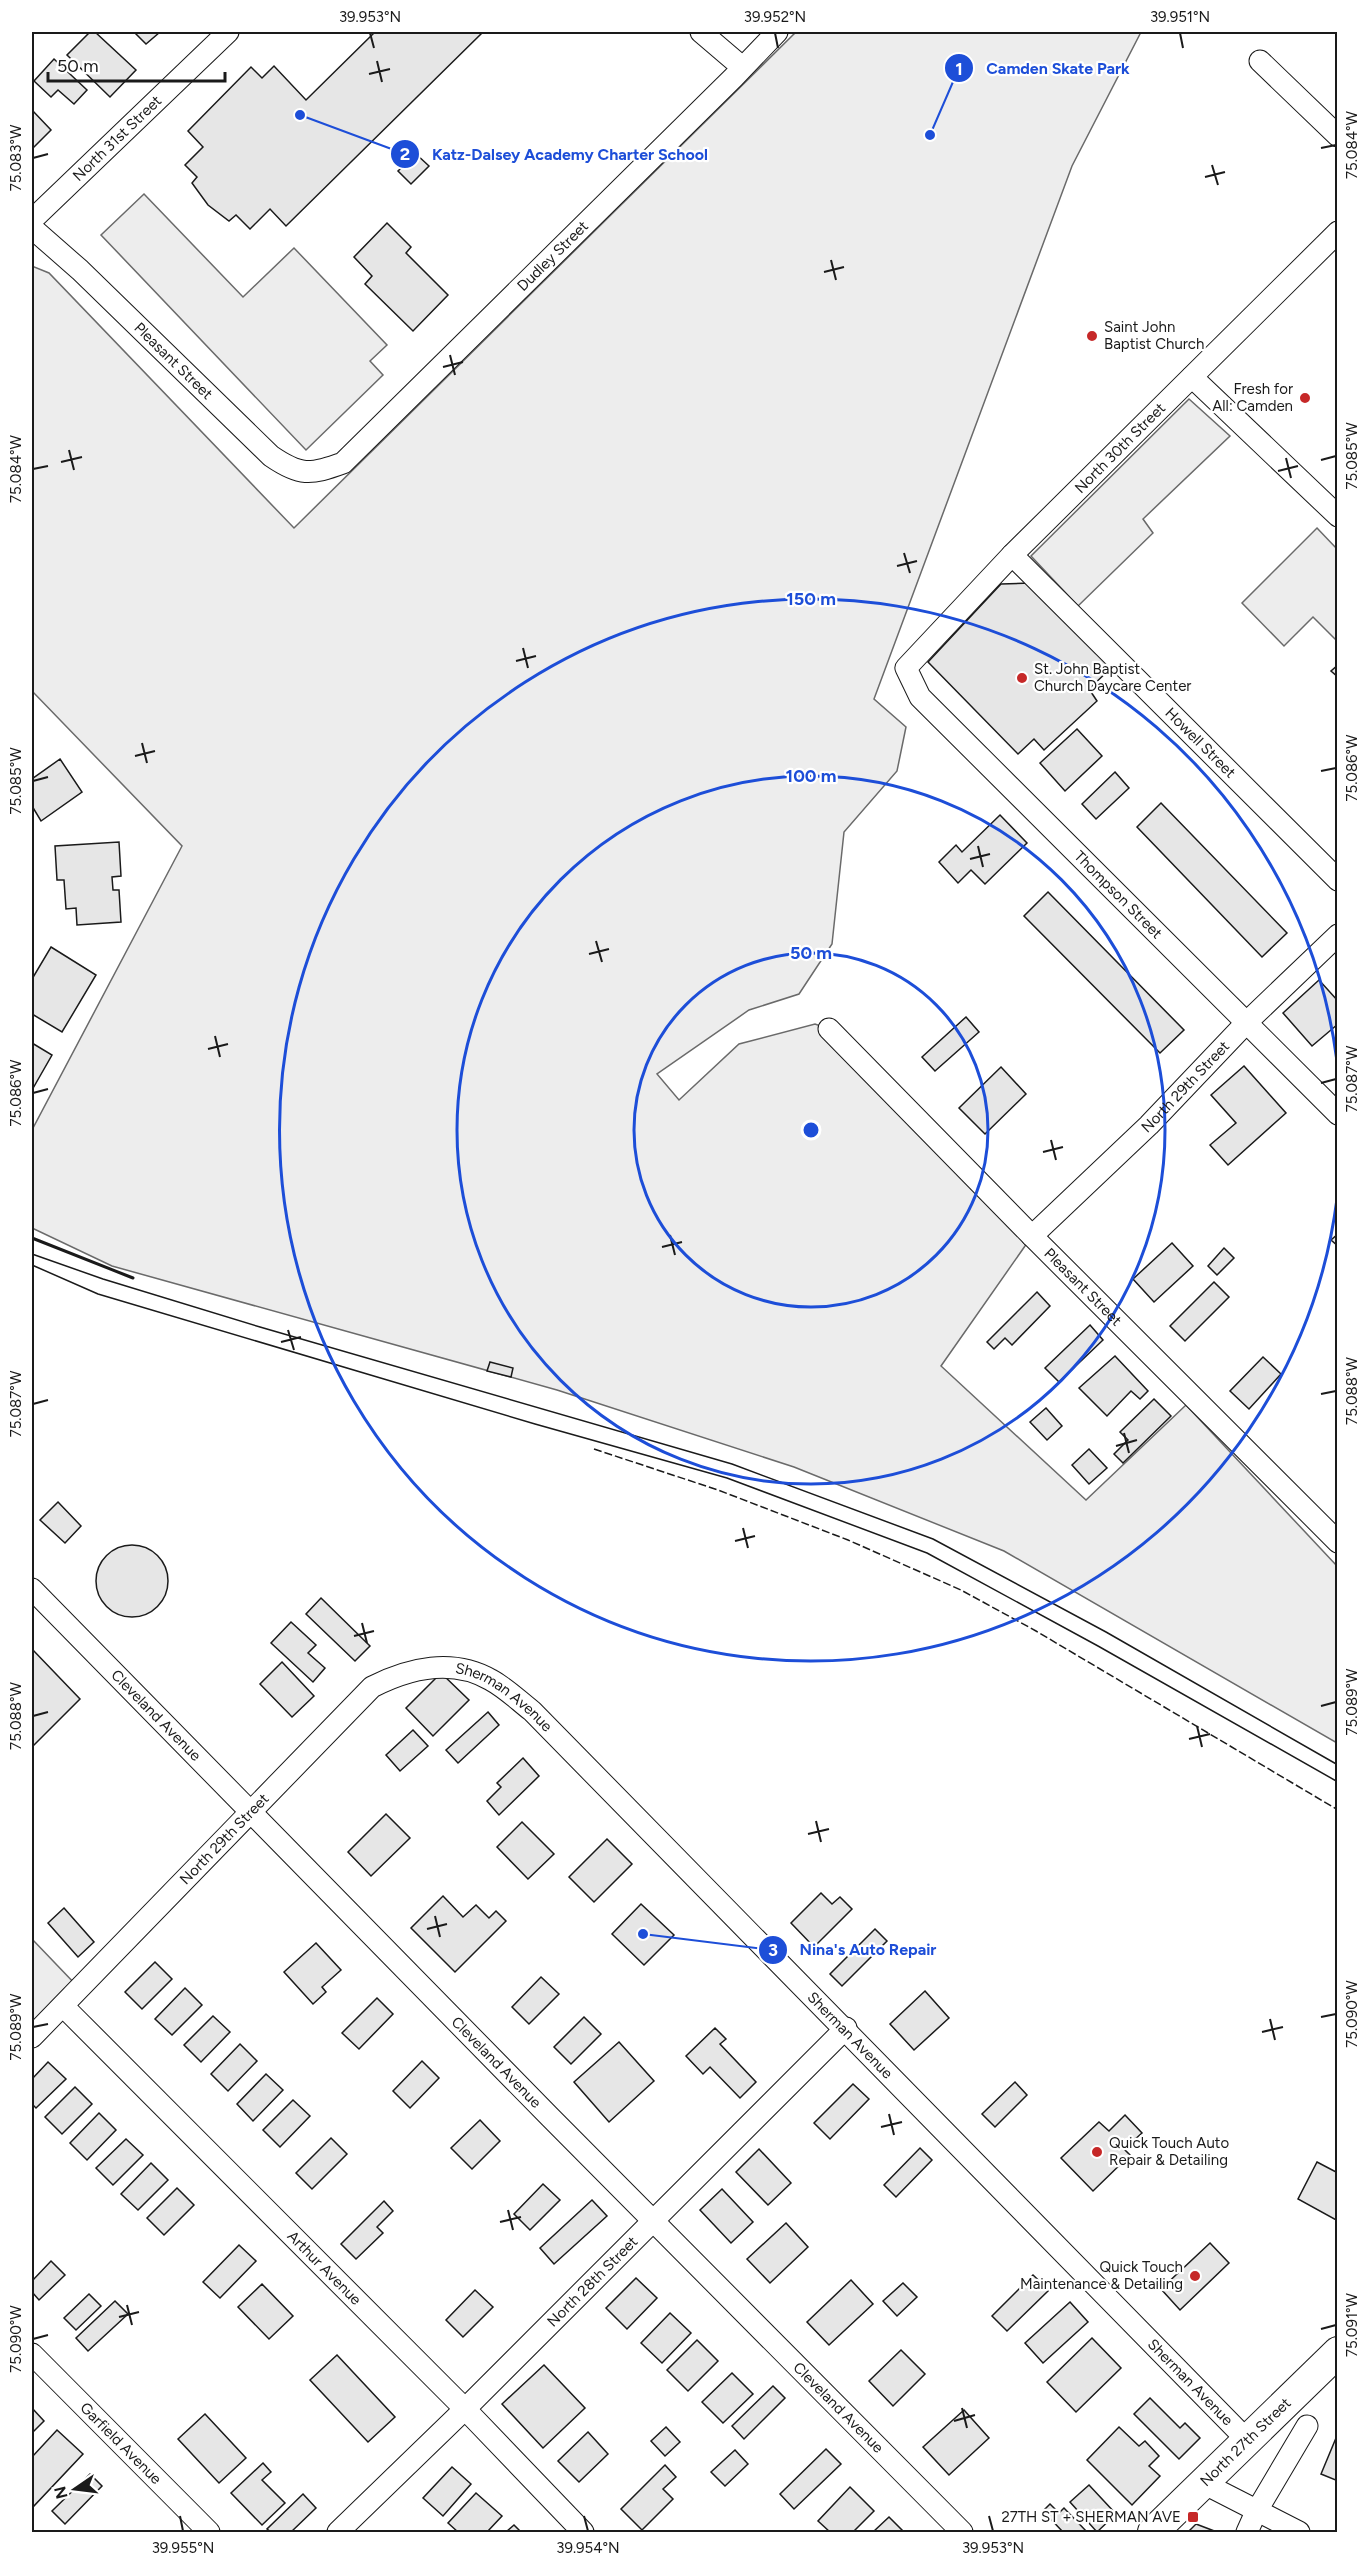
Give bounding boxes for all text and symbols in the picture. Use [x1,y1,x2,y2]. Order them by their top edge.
text: 39.953°N [339,8,401,26]
text: 39.952°N [744,8,806,26]
text: 39.951°N [1150,8,1210,26]
scale bar [48,45,225,83]
callout: Camden Skate Park [944,51,1142,85]
text: 50 m [57,55,99,77]
text: 1 [955,58,963,80]
text: Camden Skate Park [986,59,1130,78]
street label: North 31st Street [69,91,165,185]
text: 75.084°W [1343,110,1361,179]
text: 75.083°W [7,124,25,191]
callout: Katz-Dalsey Academy Charter School [390,137,720,171]
text: 2 [400,143,410,165]
text: Katz-Dalsey Academy Charter School [432,145,708,164]
street label: Dudley Street [513,217,592,295]
place label: Saint John Baptist Church [1104,318,1204,353]
street label: Pleasant Street [130,319,216,403]
marker: Saint John Baptist Church [1085,329,1099,343]
place label: Fresh for All: Camden [1212,380,1293,415]
marker: Fresh for All: Camden [1298,391,1312,405]
street label: North 30th Street [1071,399,1169,497]
text: 75.085°W [1343,422,1361,490]
text: 75.084°W [7,434,25,503]
text: 150 m [786,588,836,610]
place label: St. John Baptist Church Daycare Center [1034,660,1191,695]
marker: St. John Baptist Church Daycare Center [1015,671,1029,685]
street label: Howell Street [1161,704,1240,782]
text: 75.086°W [1343,734,1361,802]
text: 75.085°W [7,747,25,815]
text: 100 m [786,765,836,787]
street label: Thompson Street [1070,847,1166,943]
text: 50 m [790,942,832,964]
street label: North 29th Street [1138,1037,1233,1136]
text: 75.087°W [1343,1045,1361,1112]
text: 75.086°W [7,1059,25,1127]
centre of rings [801,1120,821,1140]
street label: Pleasant Street [1040,1244,1126,1330]
text: 75.088°W [1343,1357,1361,1425]
text: 75.087°W [7,1370,25,1437]
street label: Sherman Avenue [454,1659,556,1735]
street label: Cleveland Avenue [107,1666,205,1765]
text: 75.089°W [1343,1668,1361,1736]
text: 75.088°W [7,1682,25,1750]
street label: North 29th Street [176,1790,273,1888]
callout: Nina's Auto Repair [758,1933,949,1967]
text: 3 [768,1939,778,1961]
text: Nina's Auto Repair [800,1940,936,1959]
text: 75.090°W [1343,1980,1361,2048]
street label: Sherman Avenue [804,1988,896,2082]
text: 75.089°W [7,1993,25,2061]
street label: Cleveland Avenue [448,2013,545,2112]
place label: Quick Touch Auto Repair & Detailing [1109,2134,1229,2169]
marker: Quick Touch Auto Repair & Detailing [1090,2145,1104,2159]
street label: Arthur Avenue [284,2227,365,2309]
street label: North 28th Street [543,2232,642,2331]
place label: Quick Touch Maintenance & Detailing [1020,2258,1183,2293]
marker: Quick Touch Maintenance & Detailing [1188,2269,1202,2283]
text: 75.091°W [1343,2292,1361,2357]
text: 75.090°W [7,2305,25,2373]
street label: Sherman Avenue [1144,2335,1237,2429]
street label: Cleveland Avenue [790,2358,887,2457]
street label: North 27th Street [1196,2394,1295,2490]
street label: Garfield Avenue [76,2399,165,2488]
north arrow [45,2459,105,2519]
text: N [50,2484,72,2501]
place label: 27TH ST + SHERMAN AVE [1001,2508,1181,2526]
marker: 27TH ST + SHERMAN AVE [1186,2510,1200,2524]
text: 39.955°N [152,2539,214,2557]
text: 39.954°N [556,2539,620,2557]
text: 39.953°N [962,2539,1024,2557]

